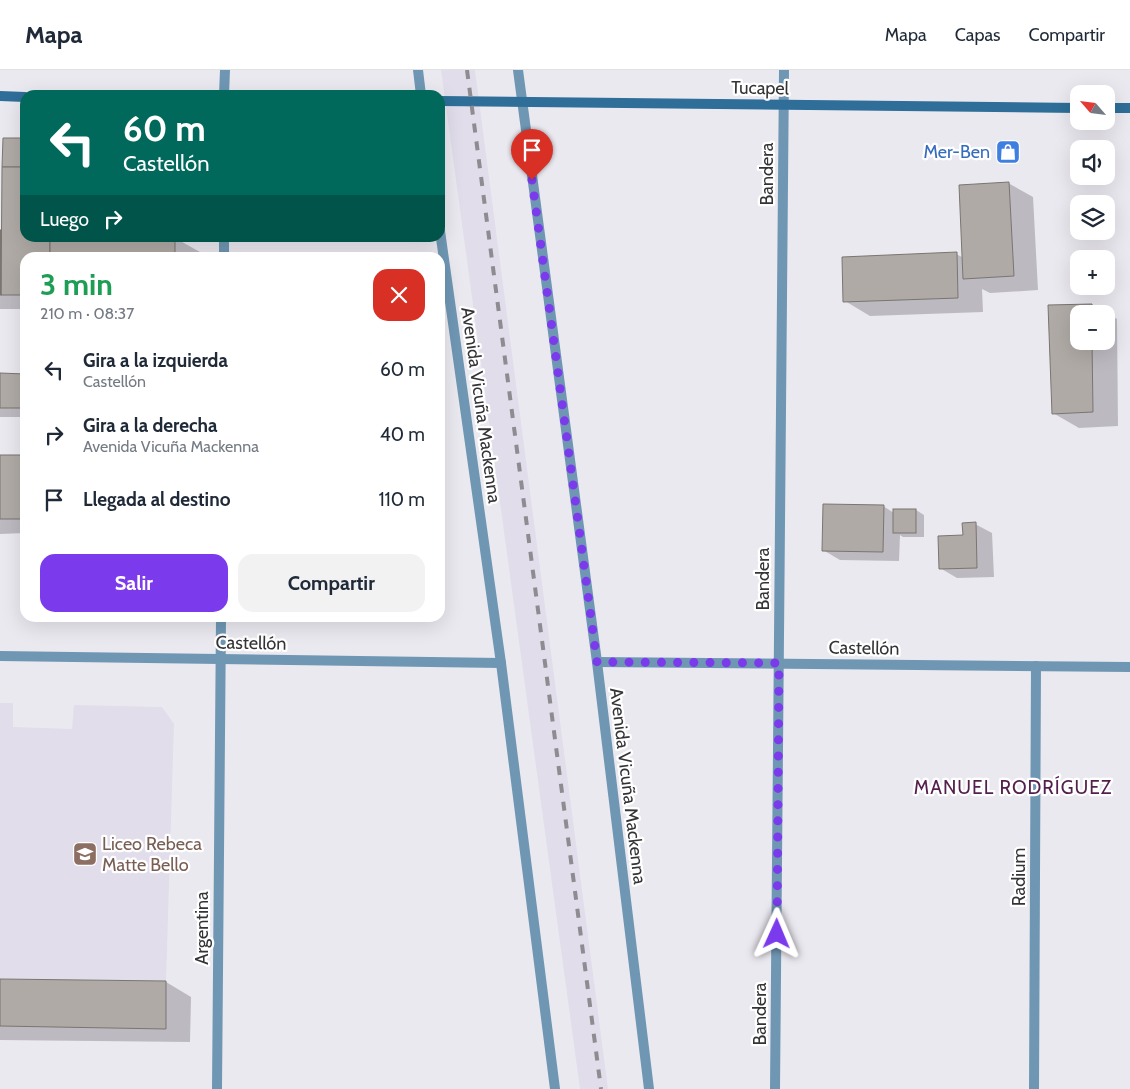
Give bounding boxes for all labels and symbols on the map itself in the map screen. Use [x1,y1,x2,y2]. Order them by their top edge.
street label: Tucapel [731,76,790,100]
north arrow [1070,85,1115,130]
pin [511,129,553,180]
shop icon: Mer-Ben [995,139,1021,165]
place label: Mer-Ben [923,141,990,163]
street label: Bandera [756,142,778,205]
street label: Avenida Vicuña Mackenna [456,306,506,505]
street label: Bandera [752,547,774,610]
street label: Castellón [215,631,287,655]
street label: Castellón [828,636,900,660]
street label: Avenida Vicuña Mackenna [605,686,651,886]
district label: MANUEL RODRÍGUEZ [914,775,1112,799]
place label: Liceo Rebeca Matte Bello [102,833,202,876]
school or university icon: Liceo Rebeca Matte Bello [72,841,98,867]
street label: Radium [1008,848,1030,906]
street label: Argentina [191,891,213,965]
position arrow [750,907,802,959]
street label: Bandera [749,982,771,1045]

